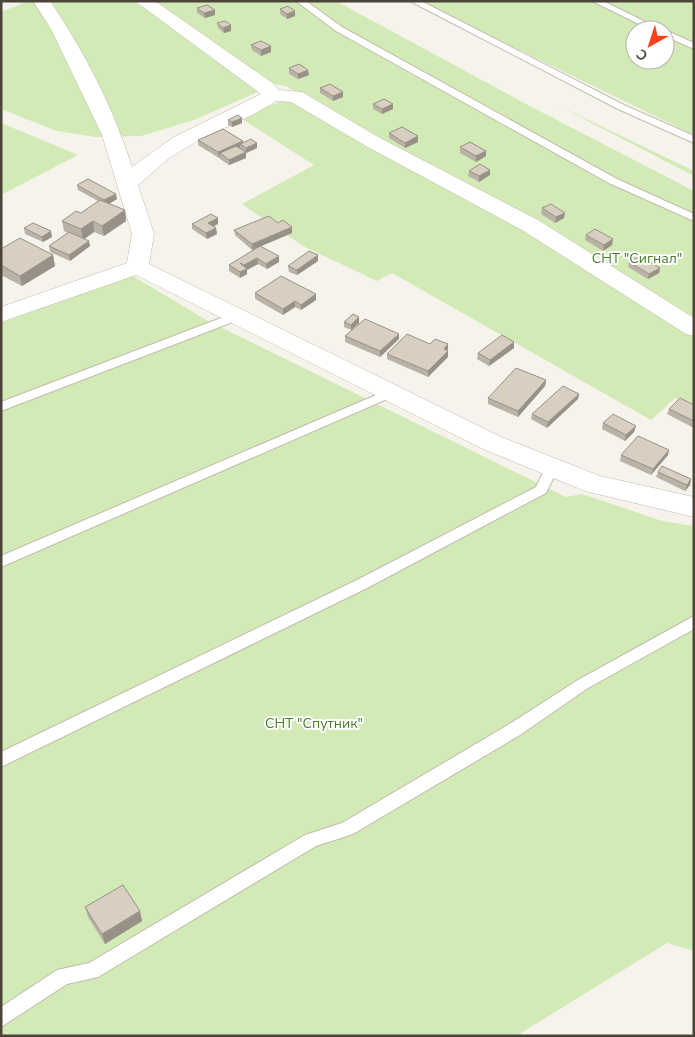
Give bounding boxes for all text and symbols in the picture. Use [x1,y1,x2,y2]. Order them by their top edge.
north arrow [625,20,675,70]
text: С [632,44,652,65]
park label: СНТ "Сигнал" [592,249,682,268]
park label: СНТ "Спутник" [265,714,363,733]

